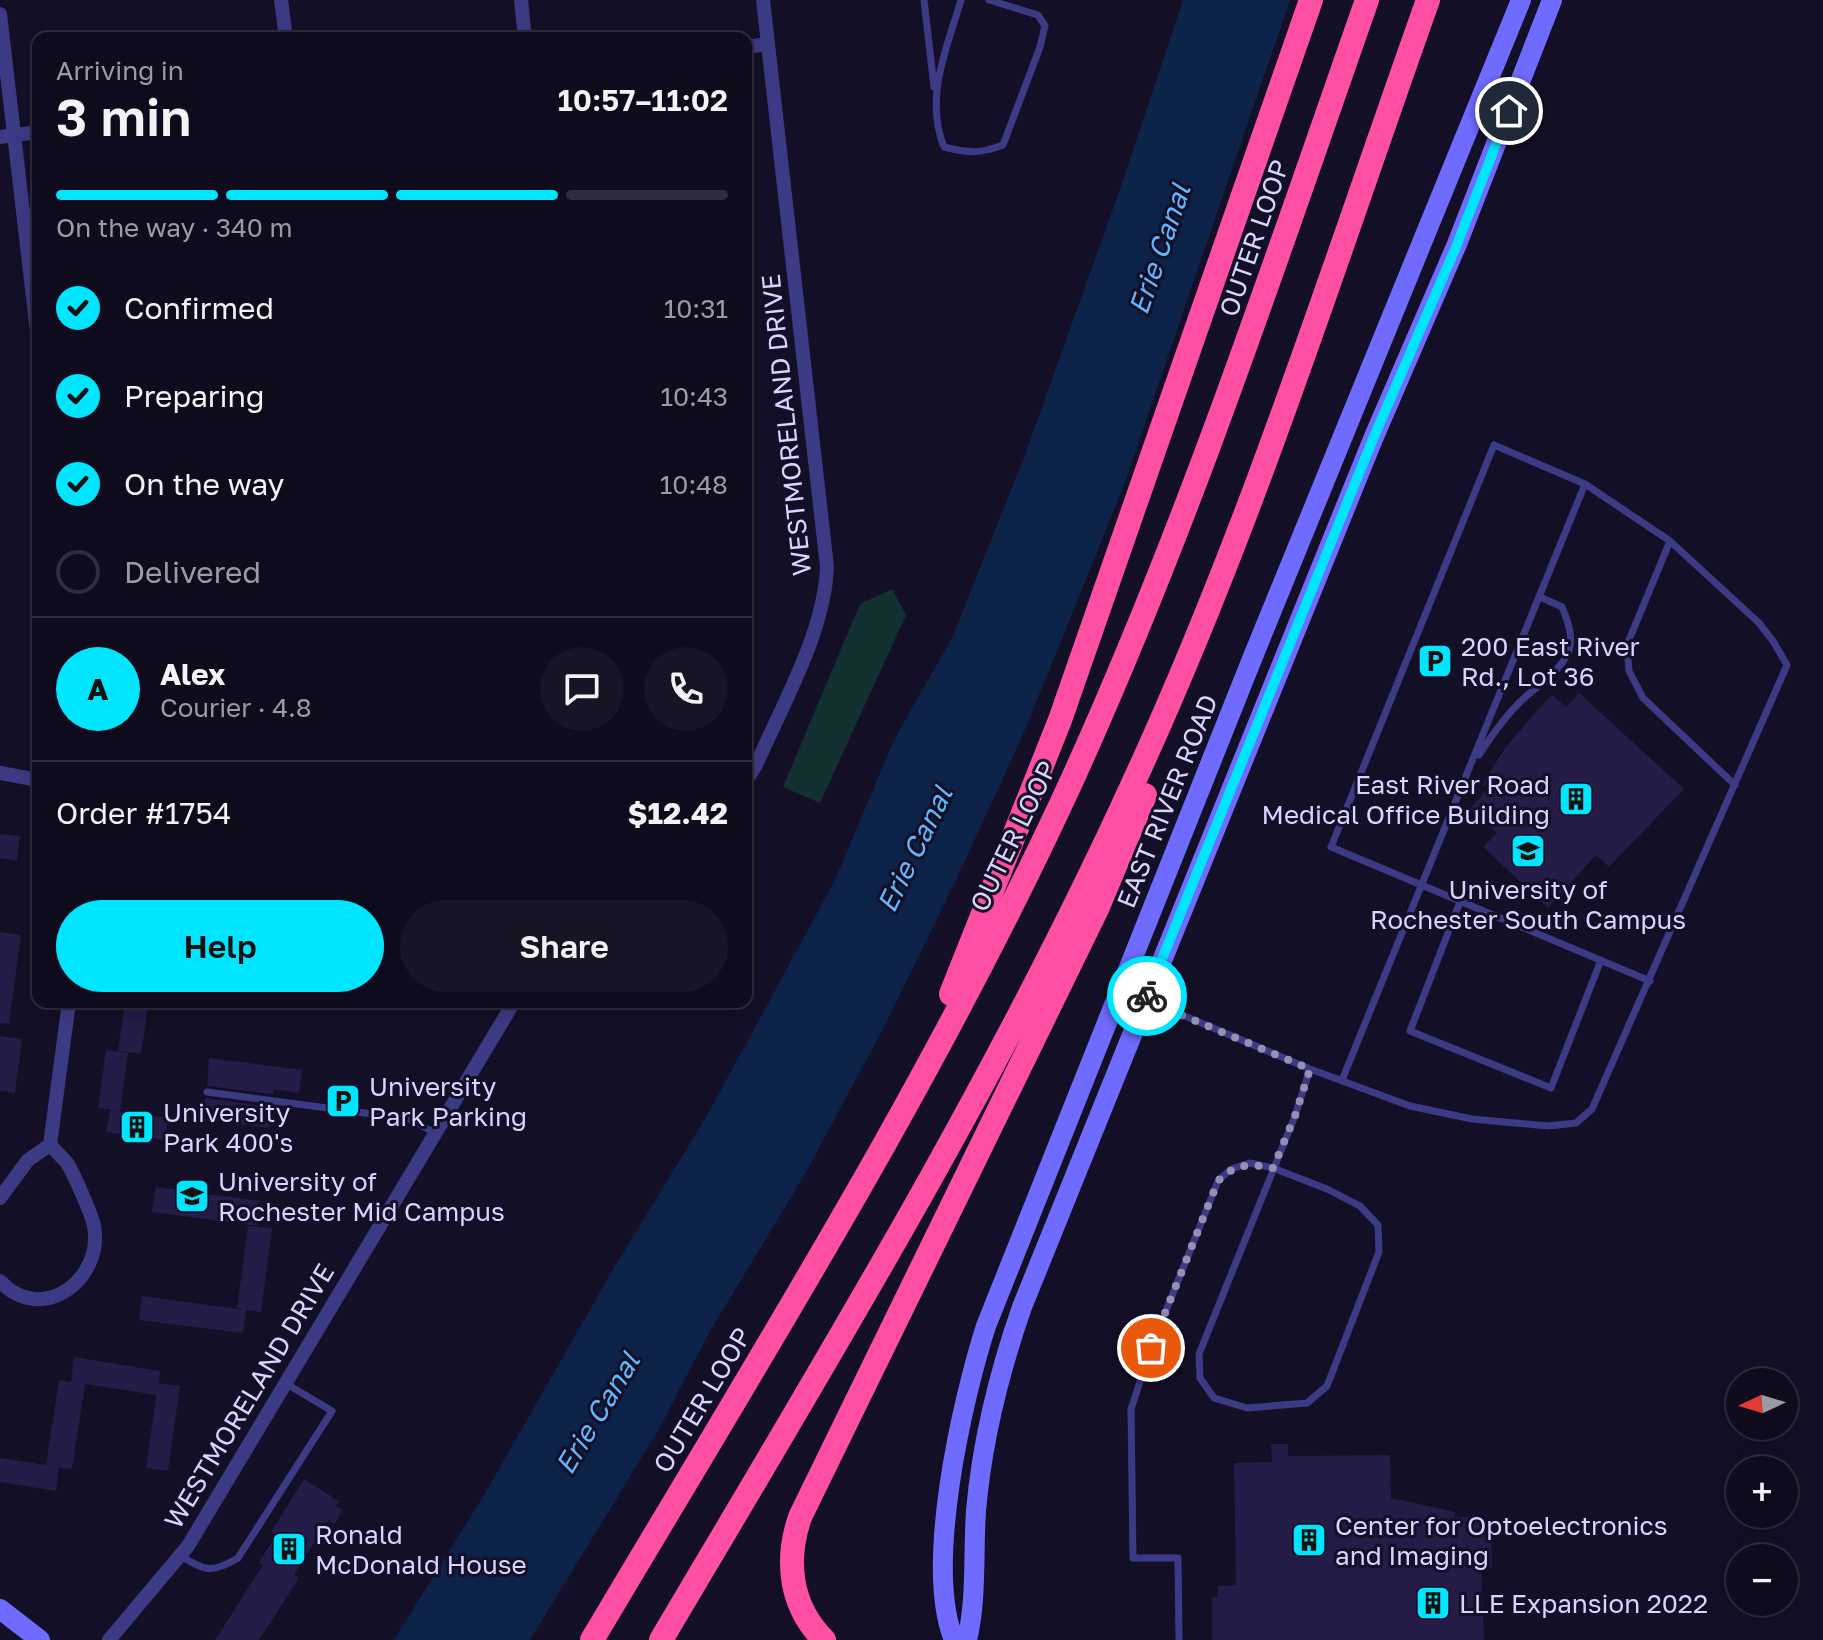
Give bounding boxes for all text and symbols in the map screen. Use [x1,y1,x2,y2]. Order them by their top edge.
text: Arriving in [56,55,184,86]
pin [1475,77,1543,145]
text: 10:57–11:02 [558,82,728,118]
text: 3 min [56,85,191,147]
icon: home [1487,89,1531,133]
street label: OUTER LOOP [1213,156,1295,320]
water label: Erie Canal [1121,179,1197,318]
text: On the way · 340 m [56,212,292,243]
street label: WESTMORELAND DRIVE [755,273,817,577]
icon: check [56,286,100,330]
text: Confirmed [124,290,274,326]
text: 10:31 [664,293,728,324]
icon: check [56,374,100,418]
text: Preparing [124,378,265,414]
text: 10:43 [660,381,728,412]
icon: check [56,462,100,506]
text: On the way [124,466,284,502]
text: 10:48 [660,469,728,500]
text: Delivered [124,554,261,590]
place label: 200 East River Rd., Lot 36 [1461,631,1640,692]
parking icon: 200 East River Rd., Lot 36 [1416,642,1454,680]
button: chat [540,647,624,731]
button: phone [644,647,728,731]
text: Alex [160,656,225,692]
text: A [87,671,109,707]
street label: EAST RIVER ROAD [1110,690,1224,912]
text: Courier · 4.8 [160,692,312,723]
street label: OUTER LOOP [963,756,1063,916]
place label: East River Road Medical Office Building [1262,769,1550,830]
water label: Erie Canal [869,780,959,917]
building icon: East River Road Medical Office Building [1557,780,1595,818]
text: Order #1754 [56,795,231,831]
text: $12.42 [628,795,728,831]
school or university icon: University of Rochester South Campus [1509,832,1547,870]
place label: University of Rochester South Campus [1370,874,1686,935]
button: Help [56,900,384,992]
button: Share [400,900,728,992]
courier [1107,956,1187,1036]
icon: bike [1125,974,1169,1018]
place label: University Park Parking [369,1071,527,1132]
parking icon: University Park Parking [324,1082,362,1120]
place label: University Park 400's [163,1097,293,1158]
building icon: University Park 400's [118,1108,156,1146]
place label: University of Rochester Mid Campus [218,1166,505,1227]
school or university icon: University of Rochester Mid Campus [173,1177,211,1215]
street label: WESTMORELAND DRIVE [158,1258,340,1534]
pin [1117,1314,1185,1382]
street label: OUTER LOOP [647,1322,757,1478]
icon: bag [1129,1326,1173,1370]
water label: Erie Canal [548,1345,647,1480]
north arrow [1726,1368,1798,1440]
map controls [1726,1368,1798,1616]
button: + [1726,1456,1798,1528]
place label: Center for Optoelectronics and Imaging [1335,1510,1668,1571]
place label: Ronald McDonald House [315,1519,527,1580]
building icon: Center for Optoelectronics and Imaging [1290,1521,1328,1559]
building icon: Ronald McDonald House [270,1530,308,1568]
button: − [1726,1544,1798,1616]
building icon: LLE Expansion 2022 [1414,1584,1452,1622]
place label: LLE Expansion 2022 [1459,1588,1708,1619]

